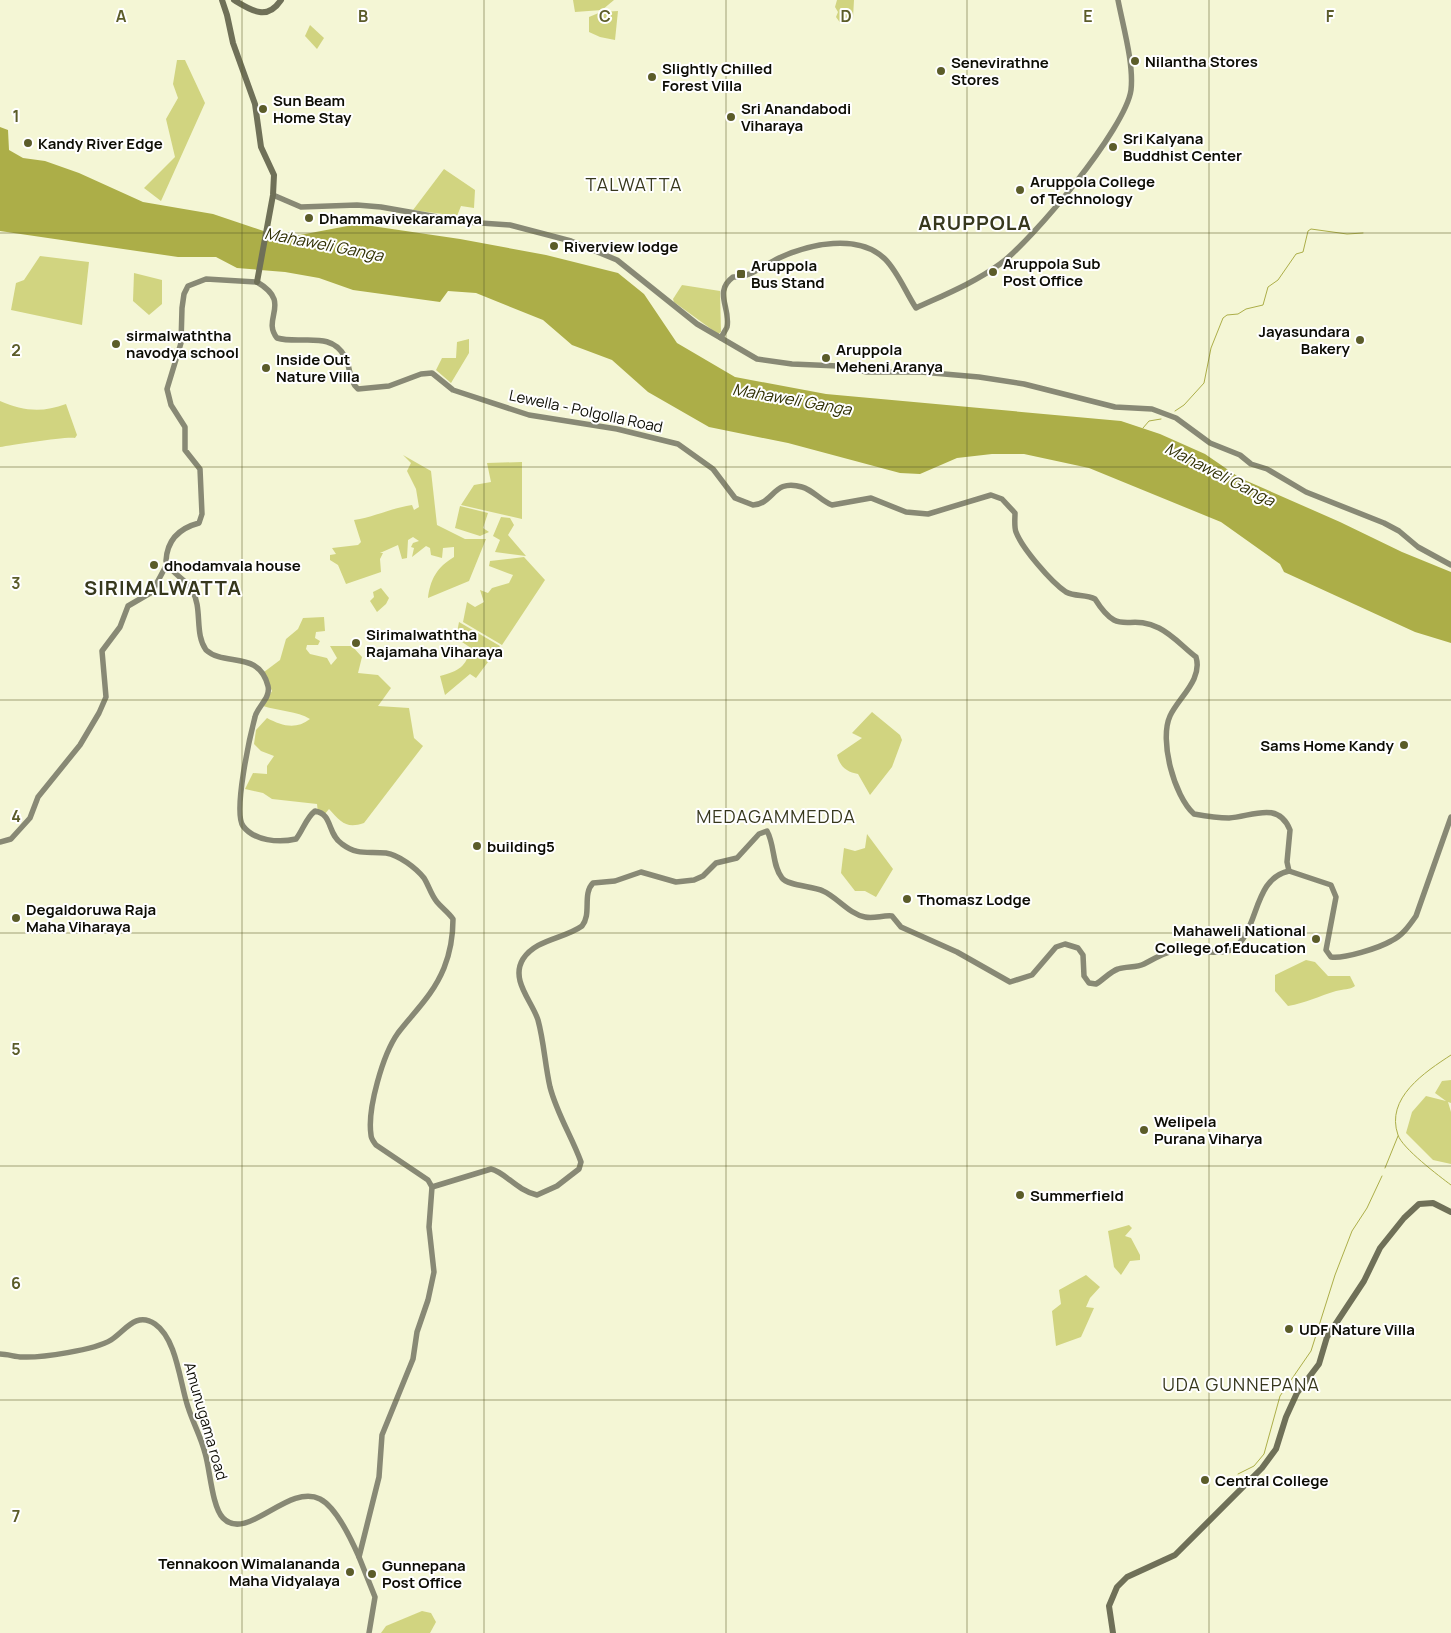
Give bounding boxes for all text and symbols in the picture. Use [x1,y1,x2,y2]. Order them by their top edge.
text: A [116,5,127,27]
text: B [358,5,368,27]
text: C [599,5,611,27]
text: D [840,5,852,27]
text: E [1083,5,1093,27]
text: F [1326,5,1335,27]
place label: Nilantha Stores [1145,51,1258,72]
place label: Senevirathne Stores [951,52,1049,90]
marker: Nilantha Stores [1129,55,1141,67]
place label: Slightly Chilled Forest Villa [662,58,772,96]
marker: Senevirathne Stores [935,65,947,77]
marker: Slightly Chilled Forest Villa [646,71,658,83]
place label: Sun Beam Home Stay [273,90,352,128]
place label: Sri Anandabodi Viharaya [741,98,851,136]
marker: Sun Beam Home Stay [257,103,269,115]
text: 1 [12,105,20,127]
marker: Sri Anandabodi Viharaya [725,111,737,123]
place label: Sri Kalyana Buddhist Center [1123,128,1242,166]
place label: Kandy River Edge [38,133,163,154]
marker: Kandy River Edge [22,137,34,149]
marker: Sri Kalyana Buddhist Center [1107,141,1119,153]
place label: Aruppola College of Technology [1030,171,1155,209]
district label: TALWATTA [585,172,683,196]
marker: Aruppola College of Technology [1014,184,1026,196]
place label: Dhammavivekaramaya [319,208,482,229]
district label: ARUPPOLA [918,209,1032,236]
marker: Dhammavivekaramaya [303,212,315,224]
water label: Mahaweli Ganga [263,222,386,266]
place label: Riverview lodge [564,236,678,257]
marker: Riverview lodge [548,240,560,252]
place label: Aruppola Sub Post Office [1003,253,1101,291]
place label: Aruppola Bus Stand [751,255,824,293]
marker: Aruppola Sub Post Office [987,266,999,278]
marker: Aruppola Bus Stand [735,268,747,280]
place label: Jayasundara Bakery [1258,321,1351,359]
place label: sirmalwaththa navodya school [126,325,239,363]
marker: Jayasundara Bakery [1354,334,1366,346]
marker: sirmalwaththa navodya school [110,338,122,350]
text: 2 [11,339,21,361]
place label: Aruppola Meheni Aranya [836,339,943,377]
place label: Inside Out Nature Villa [276,349,360,387]
marker: Aruppola Meheni Aranya [820,352,832,364]
marker: Inside Out Nature Villa [260,362,272,374]
water label: Mahaweli Ganga [731,378,854,420]
street label: Lewella - Polgolla Road [507,384,665,438]
water label: Mahaweli Ganga [1161,437,1280,512]
place label: dhodamvala house [164,555,301,576]
marker: dhodamvala house [148,559,160,571]
text: 3 [11,572,21,594]
district label: SIRIMALWATTA [84,574,242,601]
place label: Sirimalwaththa Rajamaha Viharaya [366,624,503,662]
marker: Sirimalwaththa Rajamaha Viharaya [350,637,362,649]
place label: Sams Home Kandy [1260,735,1395,756]
marker: Sams Home Kandy [1398,739,1410,751]
district label: MEDAGAMMEDDA [696,804,856,828]
text: 4 [11,805,21,827]
place label: building5 [487,836,555,857]
marker: building5 [471,840,483,852]
place label: Thomasz Lodge [917,889,1031,910]
marker: Thomasz Lodge [901,893,913,905]
place label: Degaldoruwa Raja Maha Viharaya [26,899,156,937]
marker: Degaldoruwa Raja Maha Viharaya [10,912,22,924]
place label: Mahaweli National College of Education [1155,920,1306,958]
marker: Mahaweli National College of Education [1310,933,1322,945]
text: 5 [11,1038,21,1060]
place label: Welipela Purana Viharya [1154,1111,1262,1149]
marker: Welipela Purana Viharya [1138,1124,1150,1136]
place label: Summerfield [1030,1185,1124,1206]
marker: Summerfield [1014,1189,1026,1201]
text: 6 [11,1272,21,1294]
place label: UDF Nature Villa [1299,1319,1415,1340]
marker: UDF Nature Villa [1283,1323,1295,1335]
street label: Amunugama road [179,1360,233,1482]
district label: UDA GUNNEPANA [1162,1372,1320,1396]
place label: Central College [1215,1470,1328,1491]
marker: Central College [1199,1474,1211,1486]
text: 7 [12,1505,20,1527]
place label: Tennakoon Wimalananda Maha Vidyalaya [158,1553,340,1591]
place label: Gunnepana Post Office [382,1555,466,1593]
marker: Tennakoon Wimalananda Maha Vidyalaya [344,1566,356,1578]
marker: Gunnepana Post Office [366,1568,378,1580]

